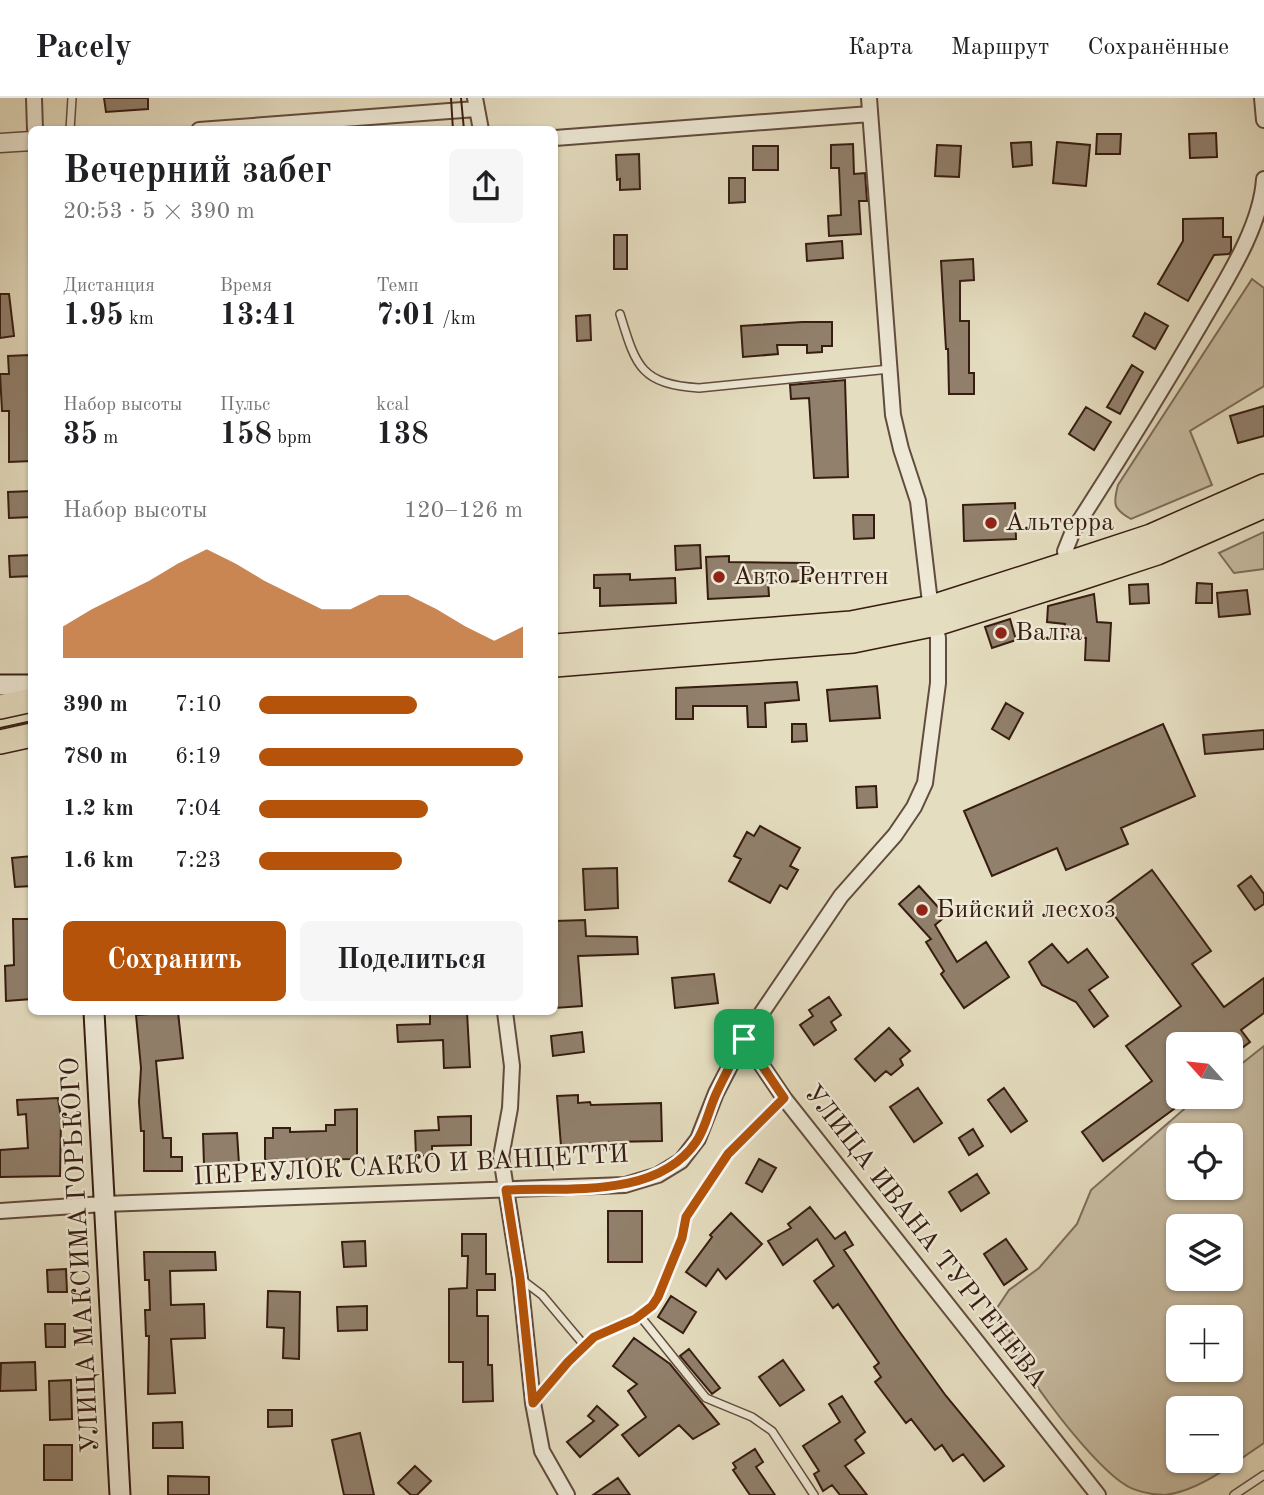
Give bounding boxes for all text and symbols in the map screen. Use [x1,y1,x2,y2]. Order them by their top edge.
text: Pacely [35,32,132,65]
text: Карта [848,36,913,60]
text: Маршрут [951,36,1049,60]
text: Сохранённые [1087,36,1229,60]
button: share [449,149,523,223]
text: Вечерний забег [63,153,332,191]
text: 20:53 · 5 × 390 m [63,200,255,223]
text: Дистанция [63,277,155,296]
text: Время [220,277,272,296]
text: Темп [376,277,419,296]
text: 1.95 [63,301,124,331]
text: 13:41 [220,301,298,331]
text: 7:01 [376,301,437,331]
text: km [124,310,154,329]
text: /km [437,310,476,329]
text: Набор высоты [63,396,182,415]
text: Пульс [220,396,270,415]
text: kcal [376,396,409,415]
text: 35 [63,420,98,450]
text: 158 [220,420,272,450]
text: 138 [376,420,429,450]
text: m [98,429,118,448]
text: bpm [272,429,312,448]
text: Набор высоты [63,499,207,522]
text: 120–126 m [404,499,523,522]
place label: Альтерра [1005,510,1114,536]
marker: Альтерра [983,515,999,531]
place label: Авто Рентген [733,564,889,590]
marker: Авто Рентген [711,569,727,585]
place label: Валга [1015,620,1082,646]
marker: Валга [993,625,1009,641]
text: 390 m [63,693,128,716]
text: 7:10 [175,693,221,716]
text: 780 m [63,745,128,768]
text: 6:19 [175,745,221,768]
text: 1.2 km [63,797,134,820]
text: 7:04 [175,797,221,820]
text: 1.6 km [63,849,134,872]
text: 7:23 [175,849,221,872]
place label: Бийский лесхоз [936,897,1116,923]
marker: Бийский лесхоз [914,902,930,918]
button: Сохранить [63,921,286,1001]
button: Поделиться [300,921,523,1001]
pin [714,1009,774,1069]
icon: arrive [725,1020,763,1058]
north arrow [1166,1032,1242,1110]
map controls [1166,1032,1243,1473]
street label: УЛИЦА МАКСИМА ГОРЬКОГО [58,1056,104,1454]
street label: УЛИЦА ИВАНА ТУРГЕНЕВА [799,1081,1051,1394]
button: locate [1166,1123,1243,1200]
street label: ПЕРЕУЛОК САККО И ВАНЦЕТТИ [193,1142,629,1190]
button: layers [1166,1214,1243,1291]
button: + [1166,1305,1243,1382]
button: − [1166,1396,1243,1473]

